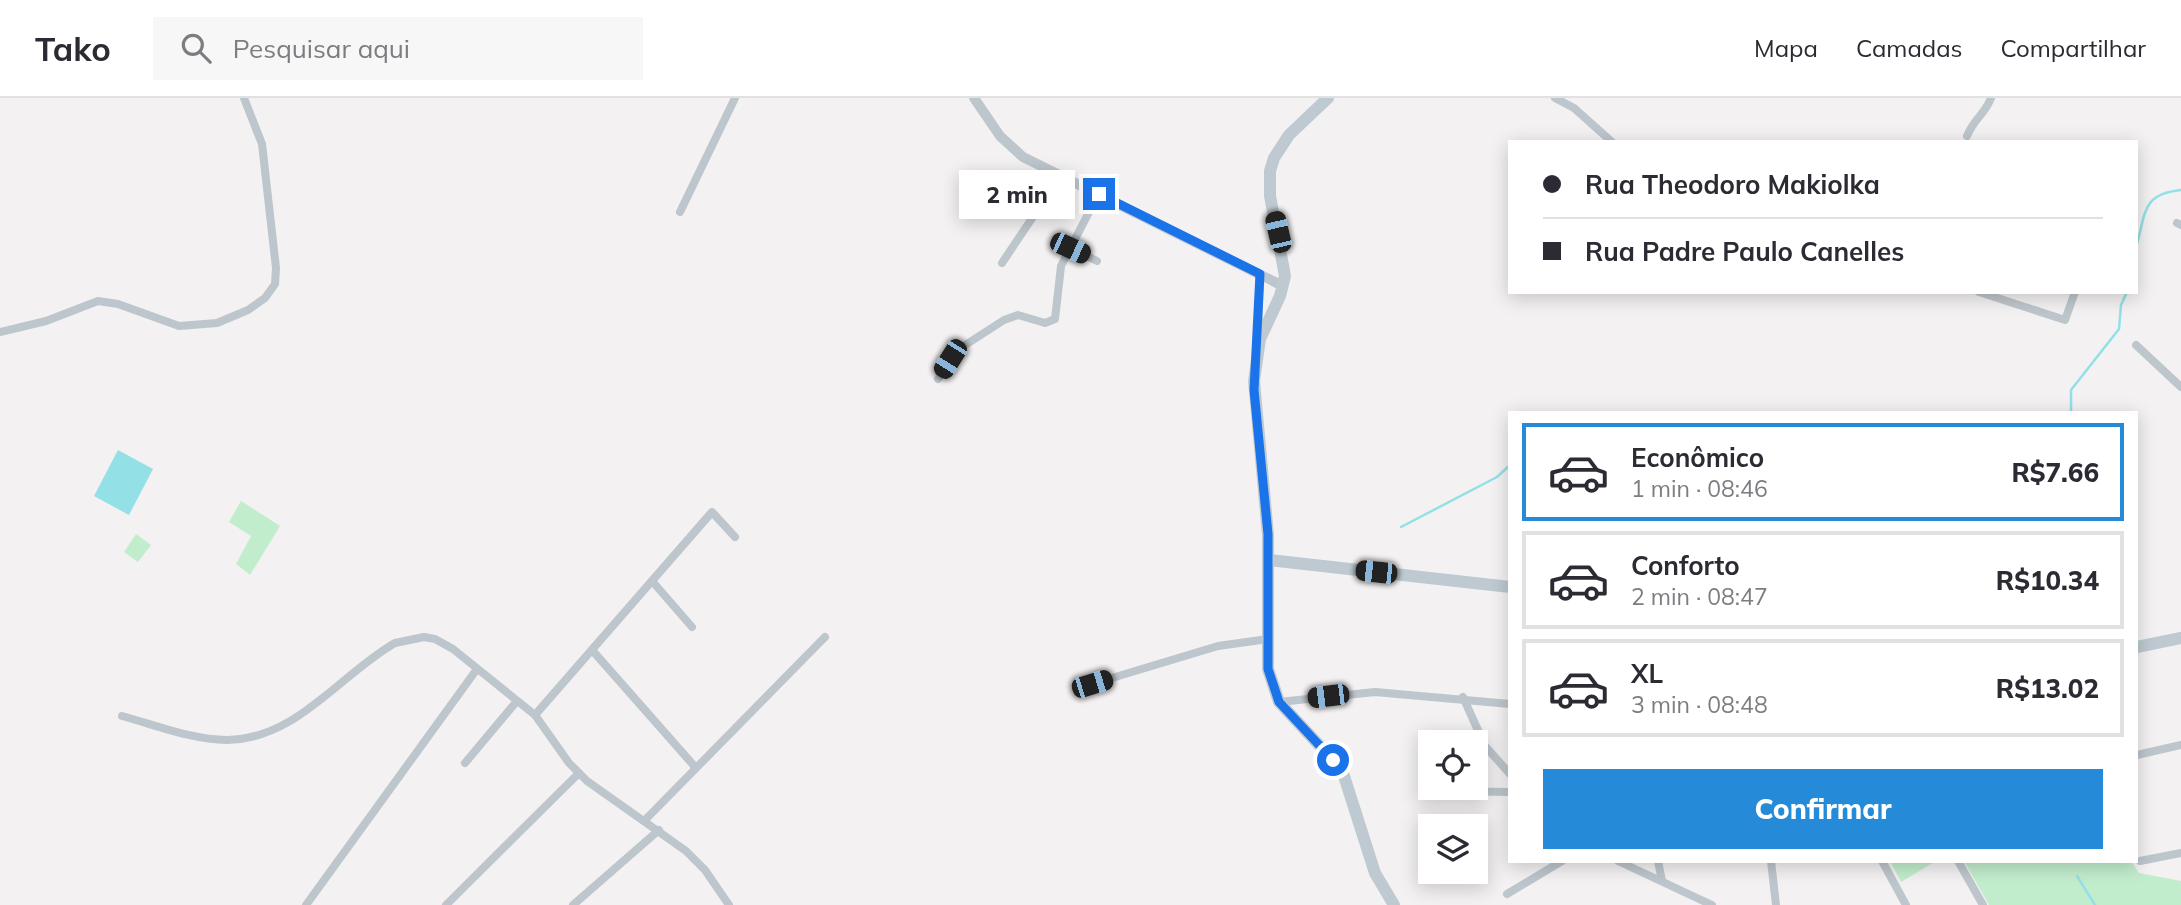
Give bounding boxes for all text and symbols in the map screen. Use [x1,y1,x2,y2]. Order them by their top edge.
search box [153,17,643,80]
text: Tako [35,28,111,69]
icon: search [177,29,215,67]
text: Pesquisar aqui [233,32,410,65]
text: Mapa [1754,33,1818,63]
text: Camadas [1856,33,1963,63]
text: Compartilhar [2001,33,2146,63]
text: Rua Theodoro Makiolka [1585,168,1880,201]
callout: 2 min [959,170,1074,218]
route end [1083,178,1115,210]
text: 2 min [986,180,1048,209]
car [1264,209,1293,255]
car [1047,230,1094,266]
text: Rua Padre Paulo Canelles [1585,235,1904,268]
car [930,336,971,382]
icon: car [1547,441,1610,504]
text: Econômico [1631,441,1764,474]
text: R$7.66 [2011,456,2099,489]
text: 1 min · 08:46 [1631,474,1768,503]
icon: car [1547,549,1610,612]
text: Conforto [1631,549,1740,582]
car [1355,559,1398,585]
text: R$10.34 [1996,564,2099,597]
text: 2 min · 08:47 [1631,582,1768,611]
icon: car [1547,657,1610,720]
text: XL [1631,657,1663,690]
car [1069,668,1116,700]
text: R$13.02 [1996,672,2099,705]
car [1306,683,1351,709]
text: 3 min · 08:48 [1631,690,1768,719]
map controls [1418,730,1488,884]
button: locate [1418,730,1488,800]
route start [1317,744,1349,776]
button: Confirmar [1543,769,2103,849]
button: layers [1418,814,1488,884]

